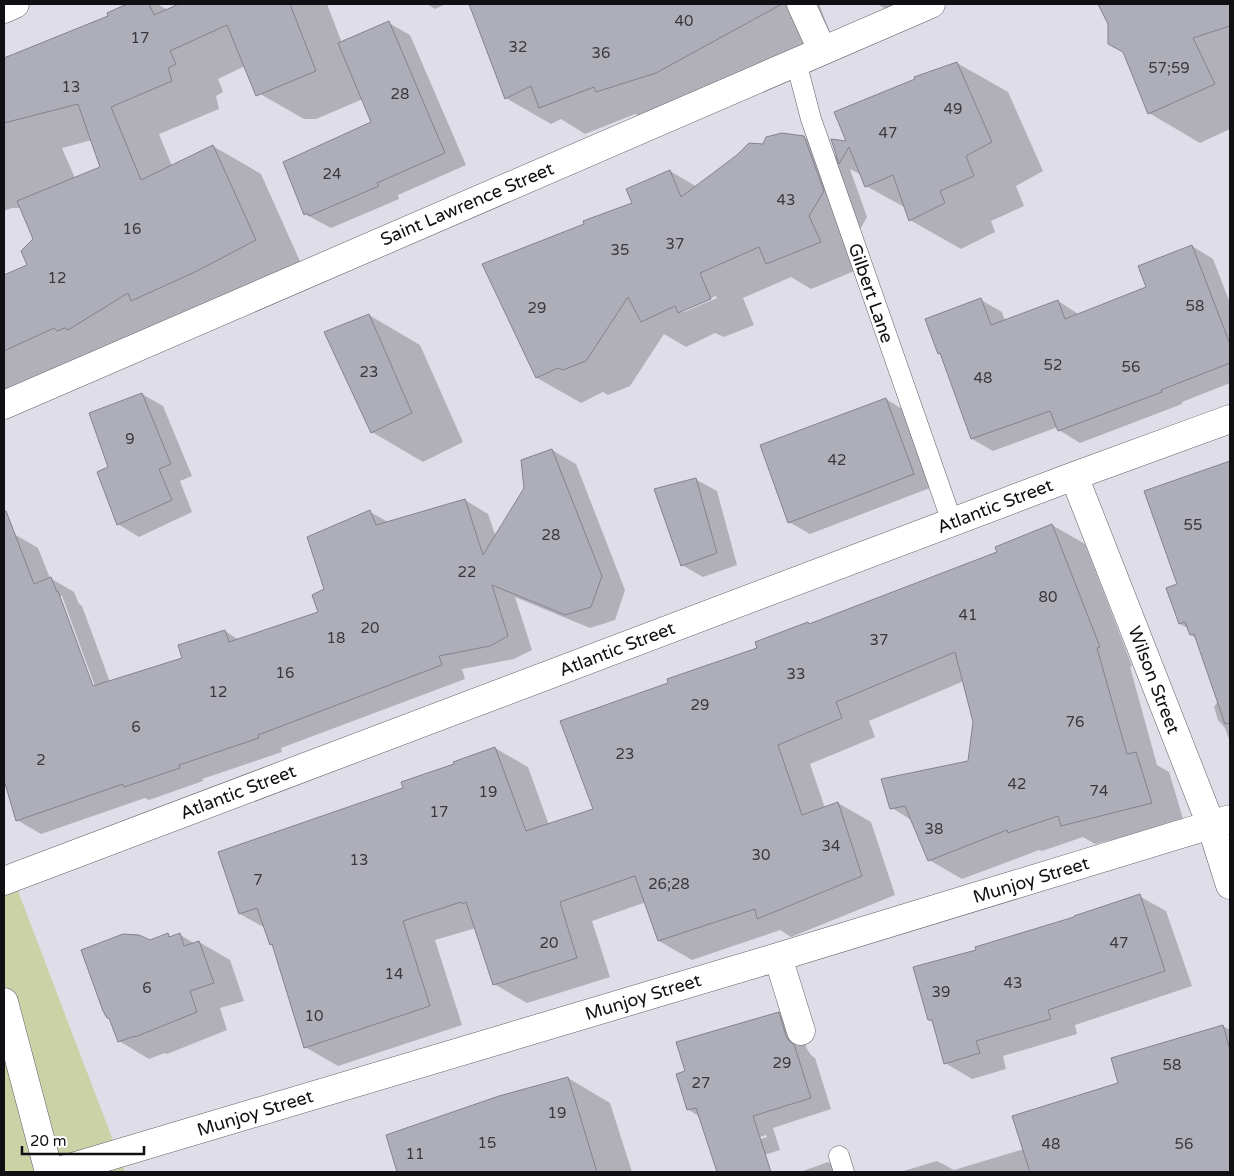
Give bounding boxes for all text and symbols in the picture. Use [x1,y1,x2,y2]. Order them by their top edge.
house number: 40 [675,12,693,30]
house number: 17 [131,29,149,47]
house number: 32 [509,38,527,56]
house number: 36 [592,44,610,62]
house number: 57;59 [1148,59,1190,77]
house number: 13 [62,78,80,96]
house number: 28 [391,85,409,103]
house number: 49 [944,100,962,118]
house number: 47 [879,124,897,142]
street label: Saint Lawrence Street [377,157,557,251]
house number: 24 [323,165,341,183]
house number: 43 [777,191,795,209]
house number: 16 [123,220,141,238]
house number: 37 [666,235,684,253]
street label: Gilbert Lane [844,240,898,346]
house number: 35 [611,241,629,259]
house number: 12 [48,269,66,287]
house number: 58 [1186,297,1204,315]
house number: 29 [528,299,546,317]
house number: 52 [1044,356,1062,374]
house number: 56 [1122,358,1140,376]
house number: 23 [360,363,378,381]
house number: 48 [974,369,992,387]
house number: 9 [125,430,135,448]
house number: 42 [828,451,846,469]
street label: Atlantic Street [934,474,1056,538]
house number: 55 [1184,516,1202,534]
house number: 28 [542,526,560,544]
house number: 22 [458,563,476,581]
house number: 80 [1039,588,1057,606]
house number: 41 [959,606,977,624]
street label: Atlantic Street [556,617,678,681]
house number: 20 [361,619,379,637]
street label: Wilson Street [1123,623,1185,737]
house number: 18 [327,629,345,647]
house number: 37 [870,631,888,649]
house number: 16 [276,664,294,682]
house number: 33 [787,665,805,683]
house number: 12 [209,683,227,701]
house number: 29 [691,696,709,714]
house number: 76 [1066,713,1084,731]
house number: 6 [131,718,141,736]
house number: 23 [616,745,634,763]
house number: 2 [36,751,46,769]
street label: Atlantic Street [177,760,299,824]
house number: 42 [1008,775,1026,793]
house number: 74 [1090,782,1108,800]
house number: 19 [479,783,497,801]
house number: 17 [430,803,448,821]
house number: 38 [925,820,943,838]
house number: 34 [822,837,840,855]
house number: 30 [752,846,770,864]
house number: 13 [350,851,368,869]
street label: Munjoy Street [970,852,1092,908]
house number: 7 [253,871,263,889]
house number: 26;28 [648,875,690,893]
house number: 20 [540,934,558,952]
house number: 47 [1110,934,1128,952]
house number: 14 [385,965,403,983]
street label: Munjoy Street [582,969,704,1025]
house number: 43 [1004,974,1022,992]
house number: 6 [142,979,152,997]
house number: 39 [932,983,950,1001]
house number: 10 [305,1007,323,1025]
house number: 29 [773,1054,791,1072]
house number: 58 [1163,1056,1181,1074]
house number: 27 [692,1074,710,1092]
street label: Munjoy Street [194,1085,316,1141]
house number: 19 [548,1104,566,1122]
scale bar [22,1124,145,1156]
text: 20 m [30,1132,67,1150]
house number: 15 [478,1134,496,1152]
house number: 48 [1042,1135,1060,1153]
house number: 56 [1175,1135,1193,1153]
house number: 11 [406,1145,424,1163]

